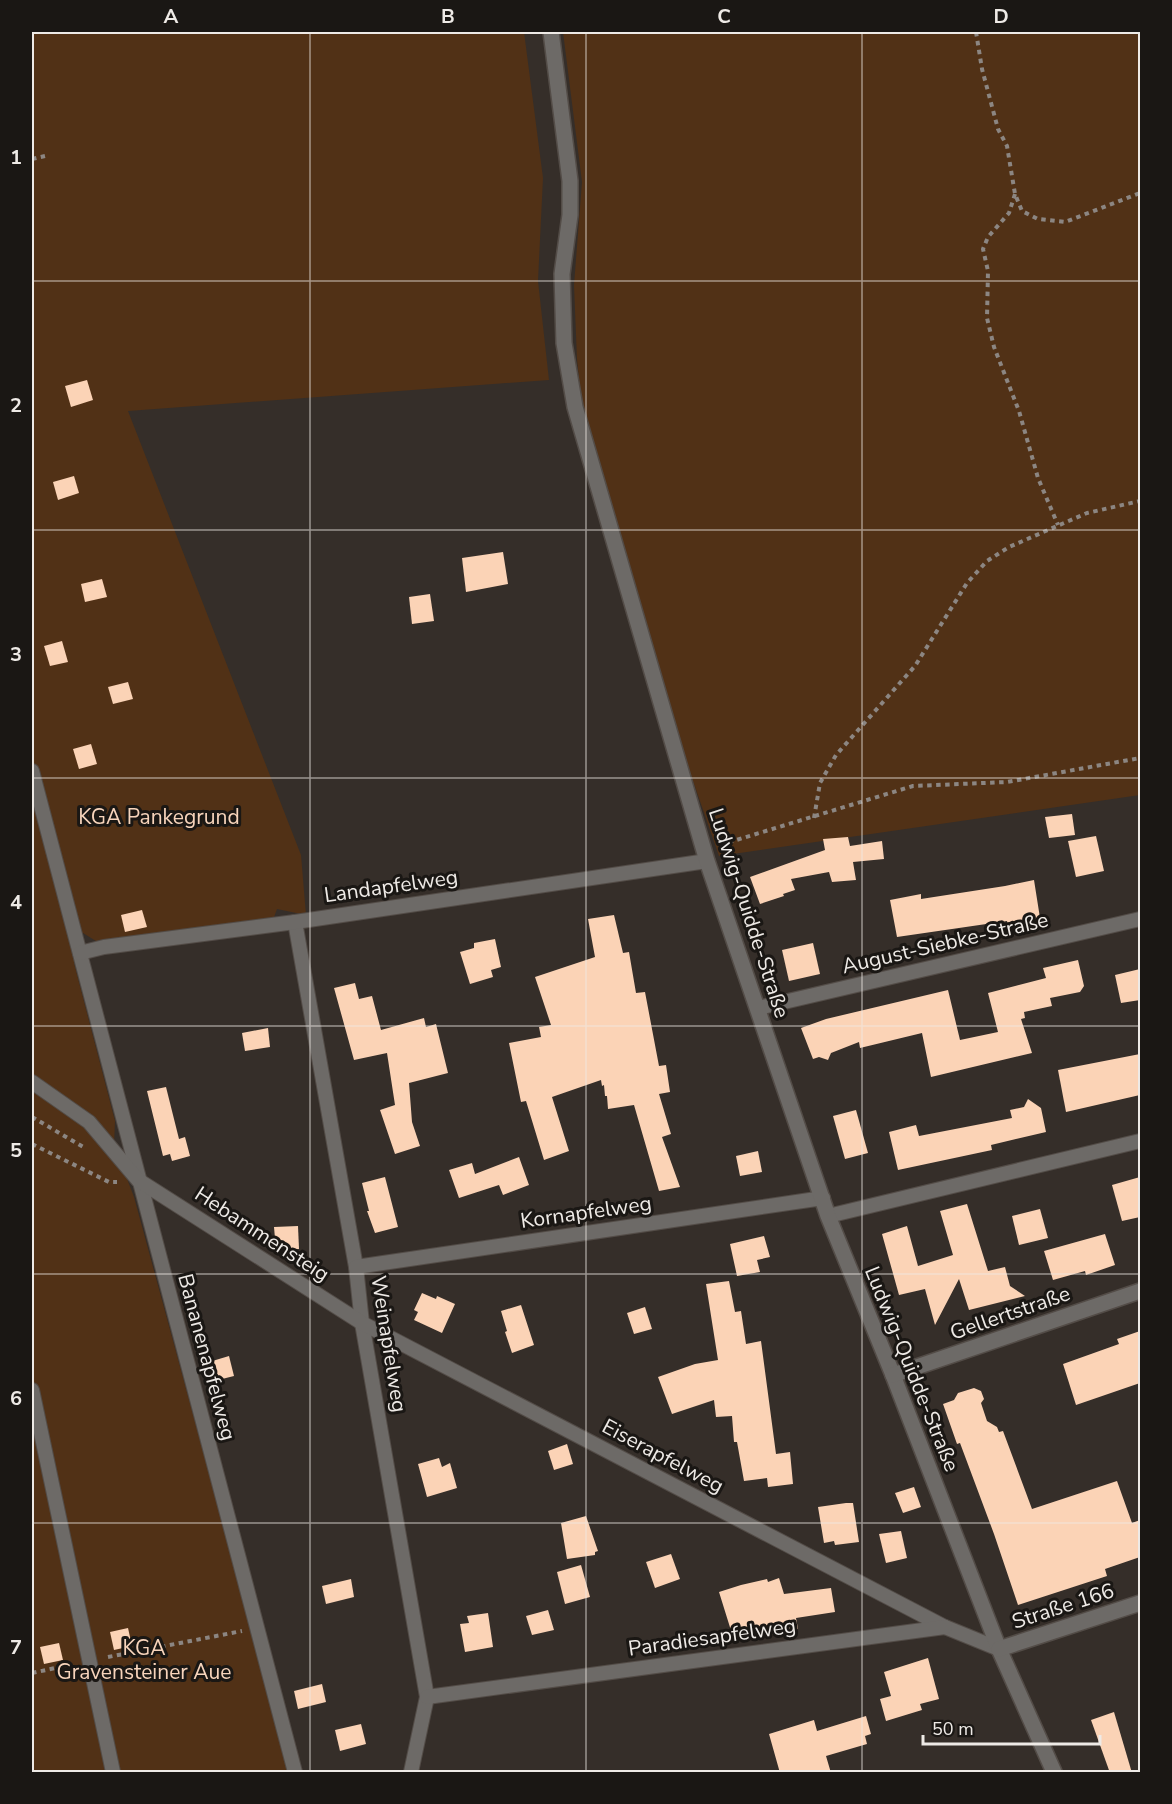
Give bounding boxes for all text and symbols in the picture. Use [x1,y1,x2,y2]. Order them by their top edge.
text: A [164,3,179,30]
text: B [441,3,455,30]
text: C [717,3,731,30]
text: D [993,3,1009,30]
text: 1 [10,144,22,171]
text: 2 [10,392,22,419]
text: 3 [10,641,22,668]
park label: KGA Pankegrund [78,803,240,831]
street label: Ludwig-Quidde-Straße [702,805,796,1021]
street label: Landapfelweg [322,863,460,909]
text: 4 [10,889,22,916]
street label: August-Siebke-Straße [839,906,1051,980]
text: 5 [10,1137,22,1164]
street label: Hebammensteig [189,1180,335,1288]
street label: Kornapfelweg [519,1189,653,1235]
street label: Ludwig-Quidde-Straße [858,1262,966,1476]
street label: Bananenapfelweg [171,1271,243,1443]
street label: Weinapfelweg [364,1274,414,1414]
street label: Gellertstraße [946,1279,1074,1347]
text: 6 [10,1385,22,1412]
street label: Eiserapfelweg [597,1412,729,1500]
street label: Straße 166 [1008,1576,1118,1636]
street label: Paradiesapfelweg [626,1611,798,1663]
text: 7 [10,1634,22,1661]
park label: KGA Gravensteiner Aue [56,1634,232,1686]
scale bar [923,1708,1100,1746]
text: 50 m [932,1717,974,1741]

